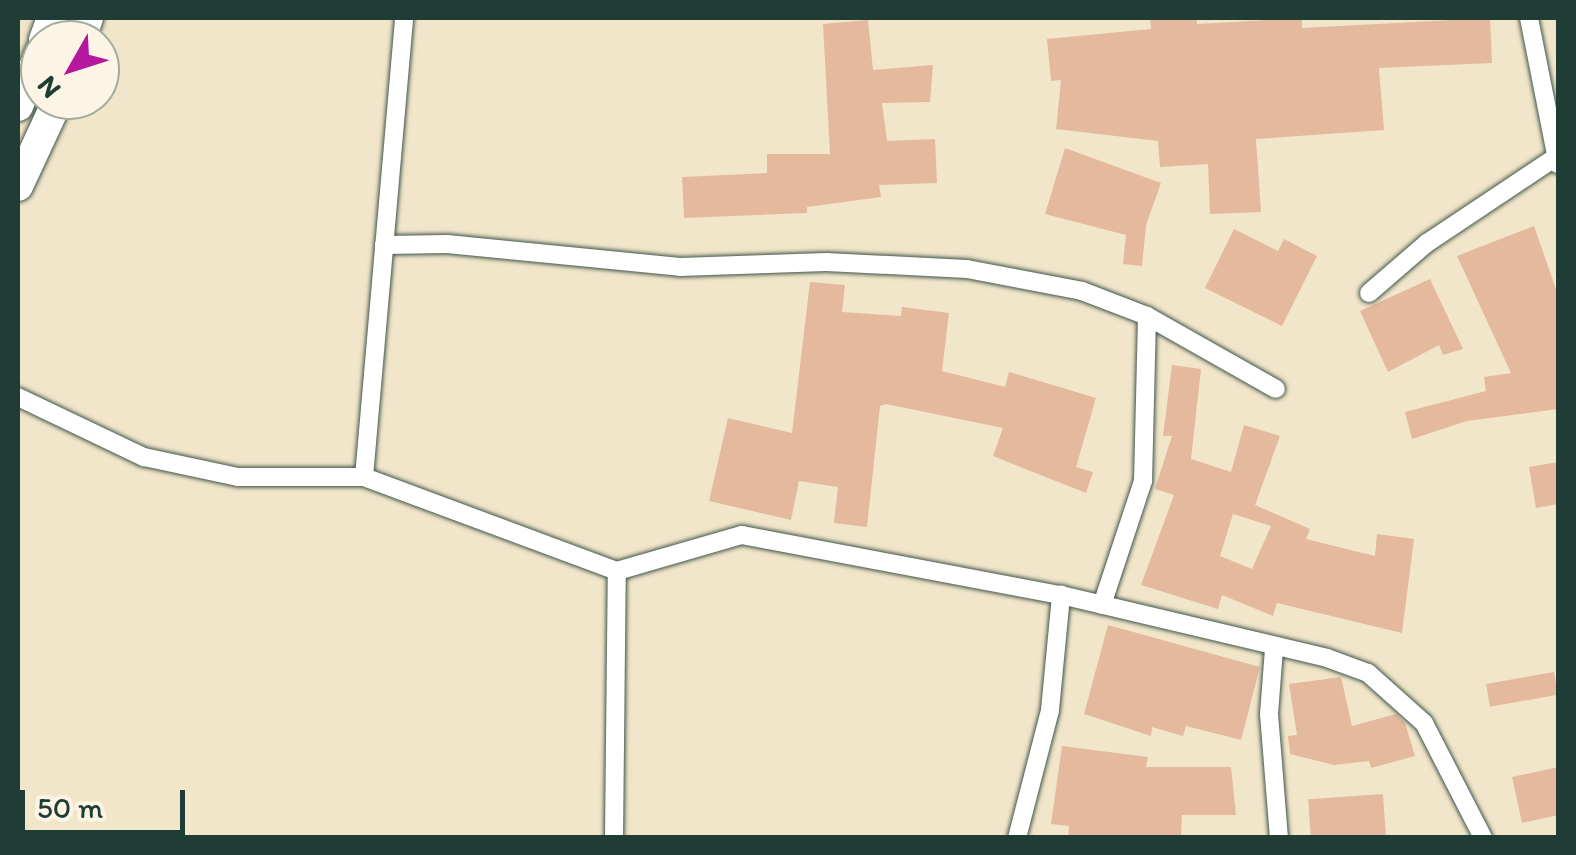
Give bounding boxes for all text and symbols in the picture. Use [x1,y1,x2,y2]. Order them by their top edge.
north arrow [20,20,120,120]
text: N [29,70,67,106]
scale bar [25,770,190,832]
text: 50 m [37,789,103,826]

